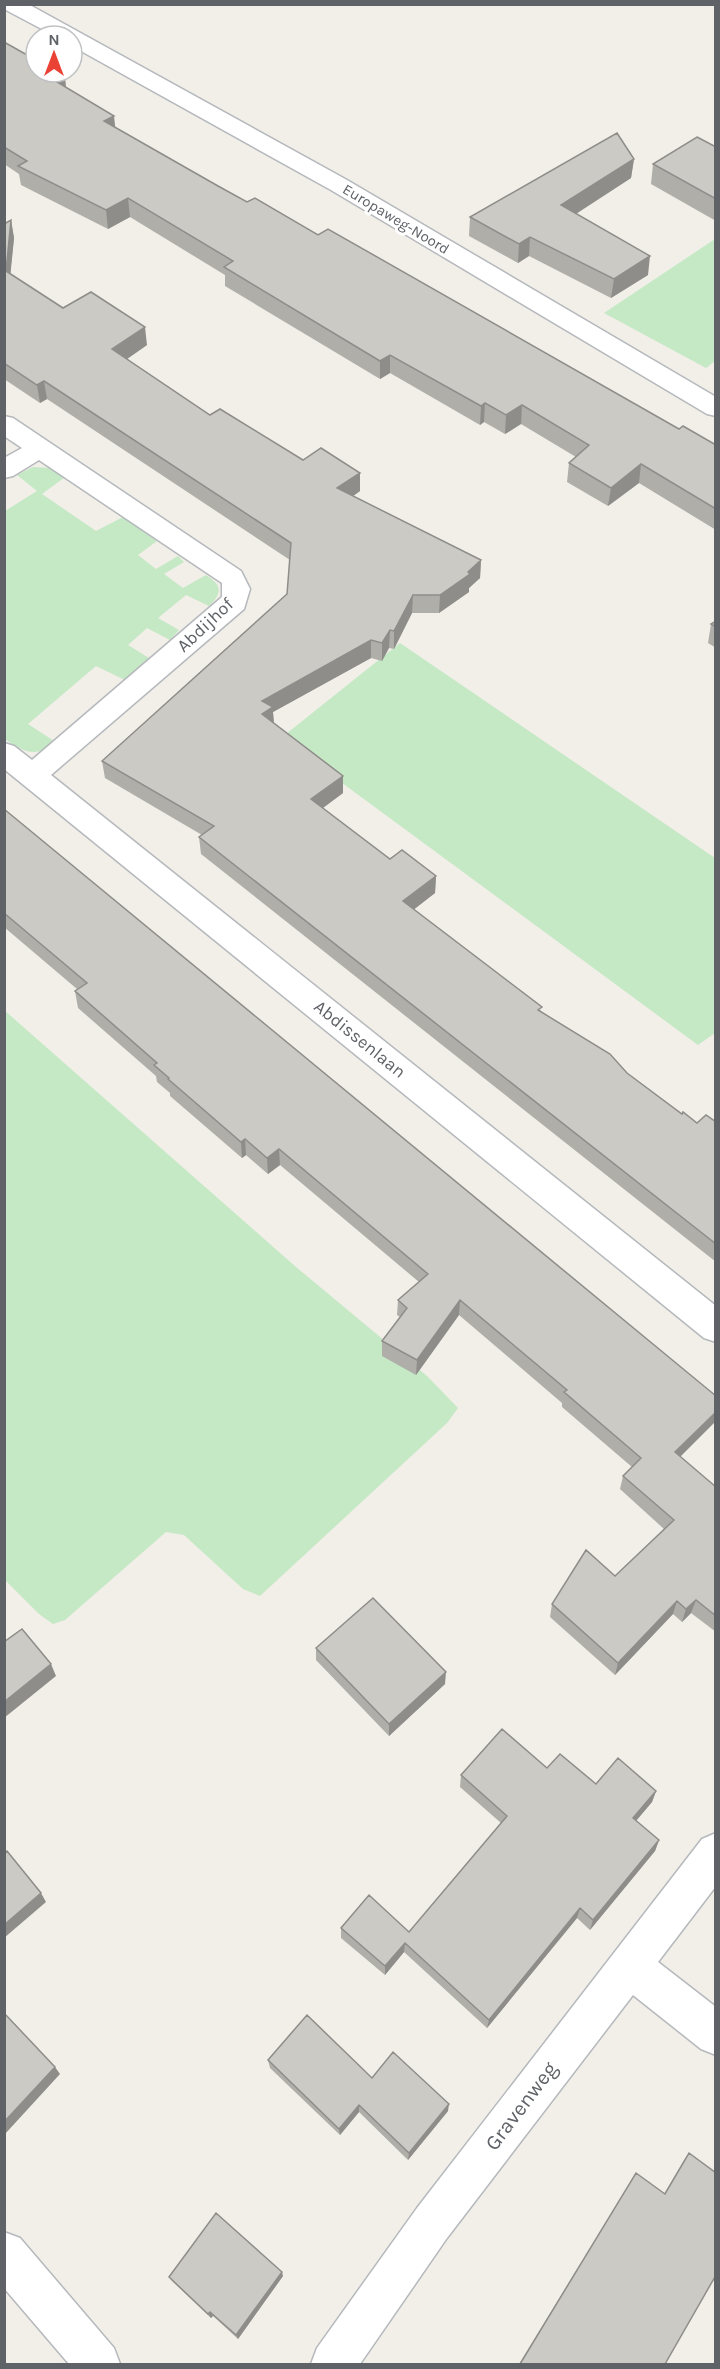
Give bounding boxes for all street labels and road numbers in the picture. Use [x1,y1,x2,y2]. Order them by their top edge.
street label: Europaweg-Noord [339,180,453,258]
street label: Abdijhof [172,593,239,657]
street label: Abdissenlaan [310,995,410,1083]
street label: Gravenweg [480,2057,562,2155]

